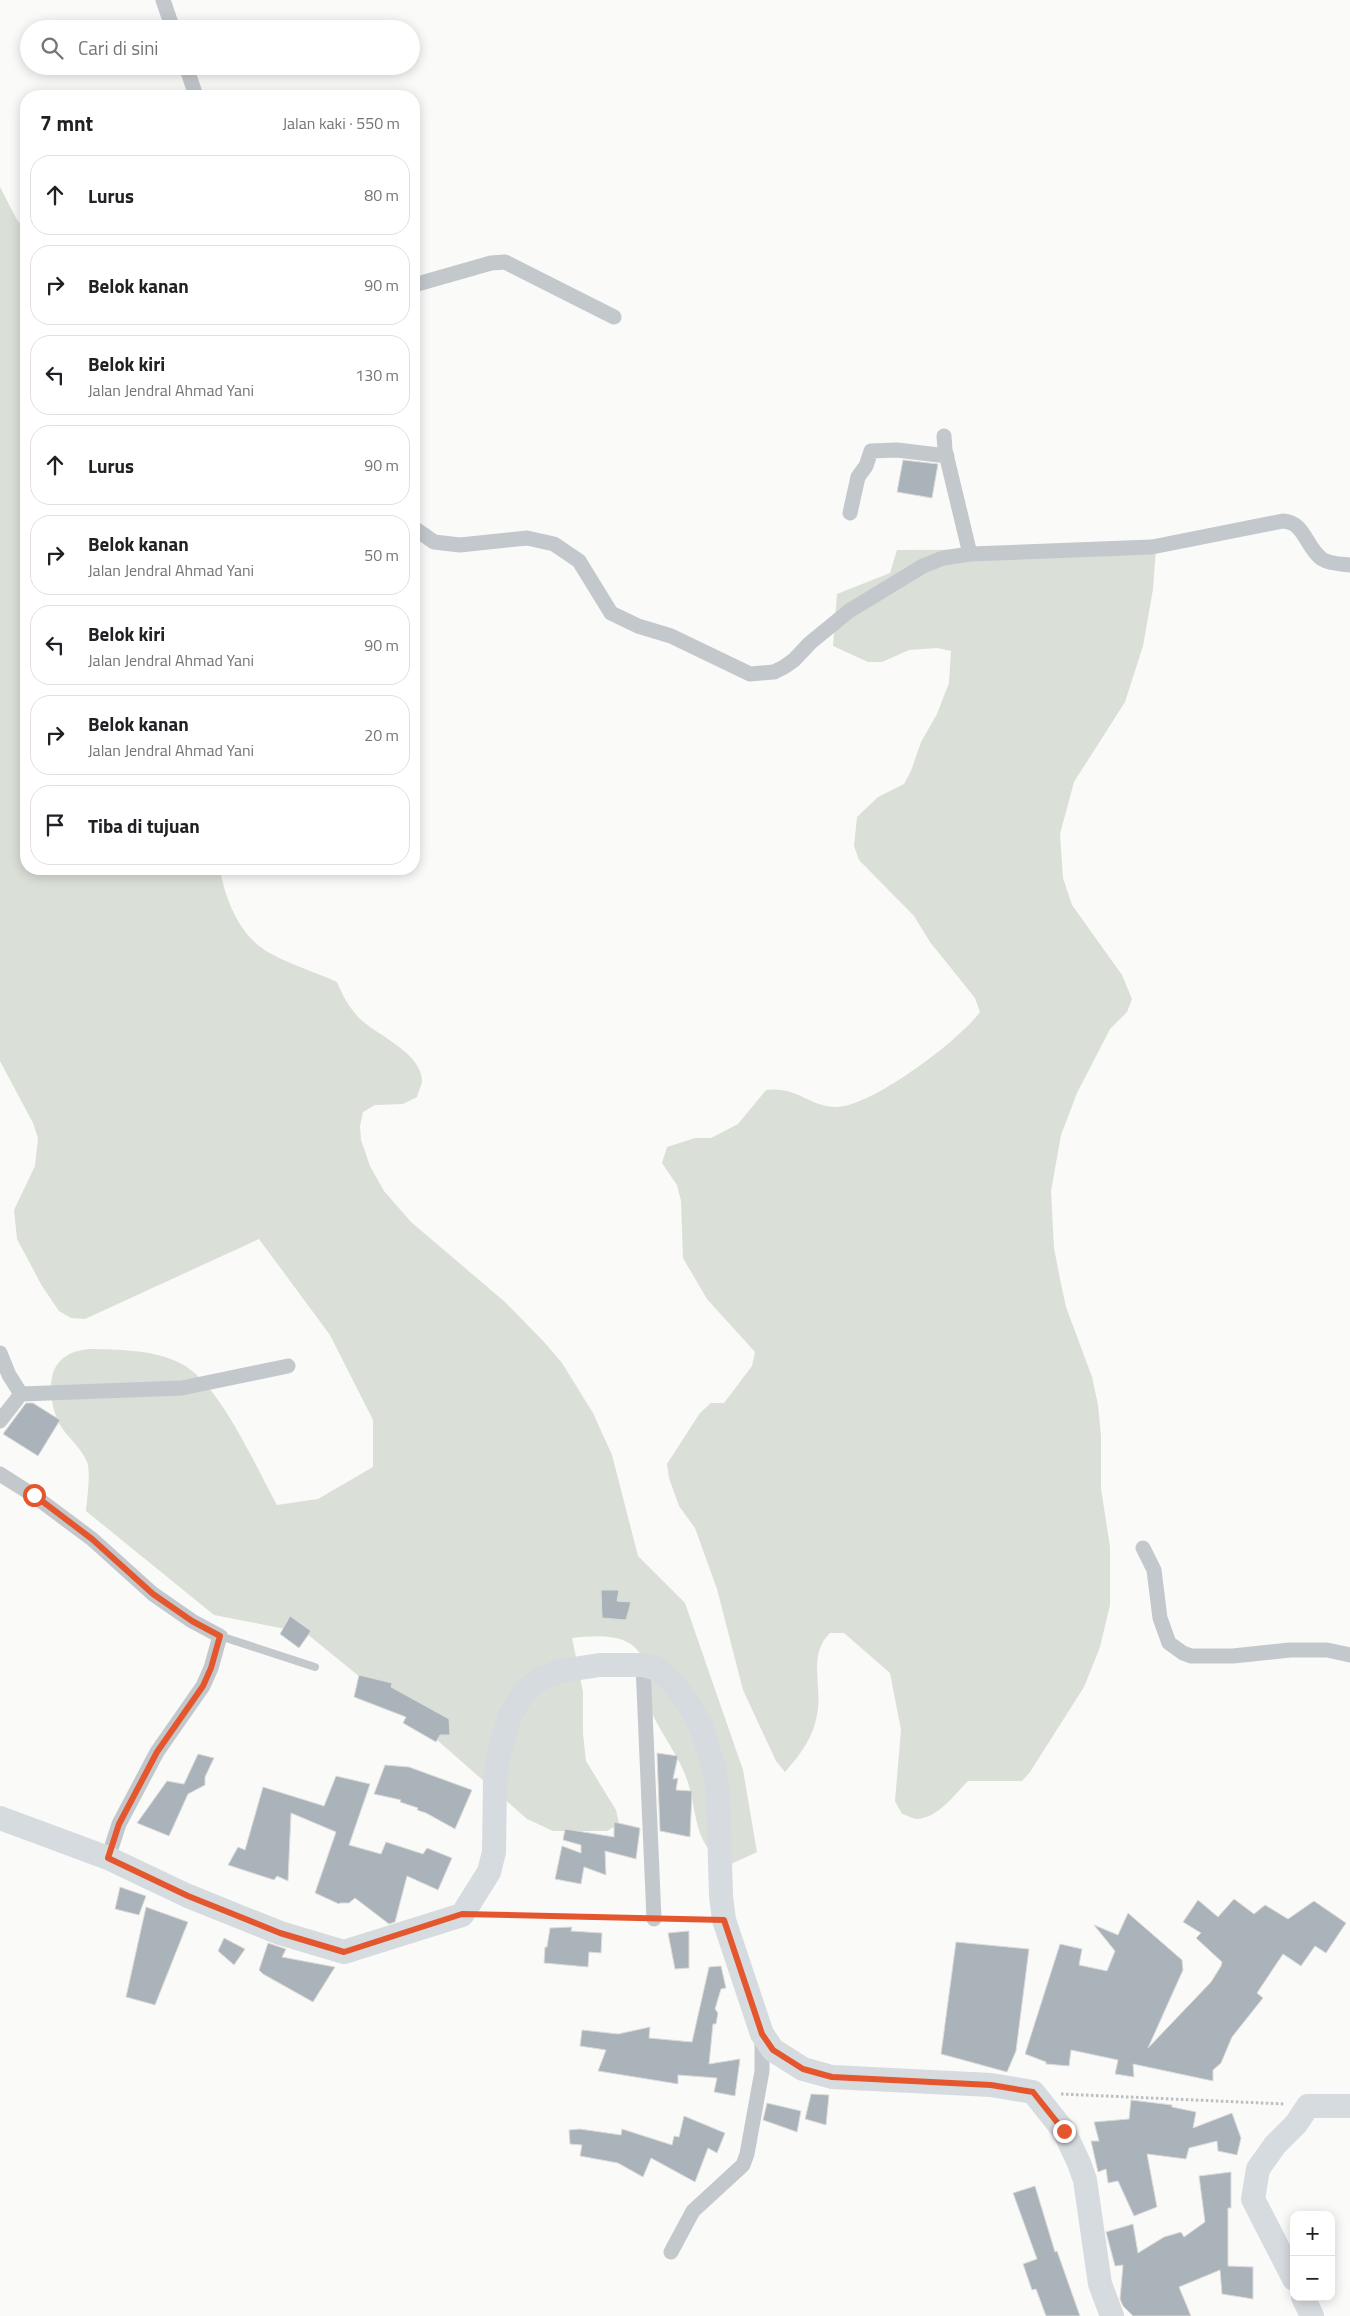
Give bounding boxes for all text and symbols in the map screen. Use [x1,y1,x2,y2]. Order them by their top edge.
search box [20,20,420,75]
text: Cari di sini [78,33,159,62]
icon: search [38,34,66,62]
text: 7 mnt [40,107,93,139]
text: Jalan kaki · 550 m [282,111,400,135]
icon: ahead [41,181,69,209]
text: Lurus [88,181,134,210]
text: 80 m [364,183,399,207]
icon: right [41,271,69,299]
text: Belok kanan [88,271,189,300]
text: 90 m [364,273,399,297]
text: Belok kiri [88,349,165,378]
icon: left [41,361,69,389]
text: 130 m [355,363,399,387]
text: Jalan Jendral Ahmad Yani [88,378,254,402]
icon: ahead [41,451,69,479]
text: Lurus [88,451,134,480]
text: 90 m [364,453,399,477]
text: Belok kanan [88,529,189,558]
icon: right [41,541,69,569]
text: 50 m [364,543,399,567]
text: Jalan Jendral Ahmad Yani [88,558,254,582]
text: Belok kiri [88,619,165,648]
icon: left [41,631,69,659]
text: 90 m [364,633,399,657]
text: Jalan Jendral Ahmad Yani [88,648,254,672]
text: Belok kanan [88,709,189,738]
icon: right [41,721,69,749]
text: 20 m [364,723,399,747]
text: Jalan Jendral Ahmad Yani [88,738,254,762]
icon: arrive [41,811,69,839]
text: Tiba di tujuan [88,811,200,840]
route start [23,1484,46,1507]
route end [1053,2120,1076,2143]
map controls [1290,2211,1335,2301]
button: + [1290,2211,1335,2256]
button: − [1290,2256,1335,2301]

